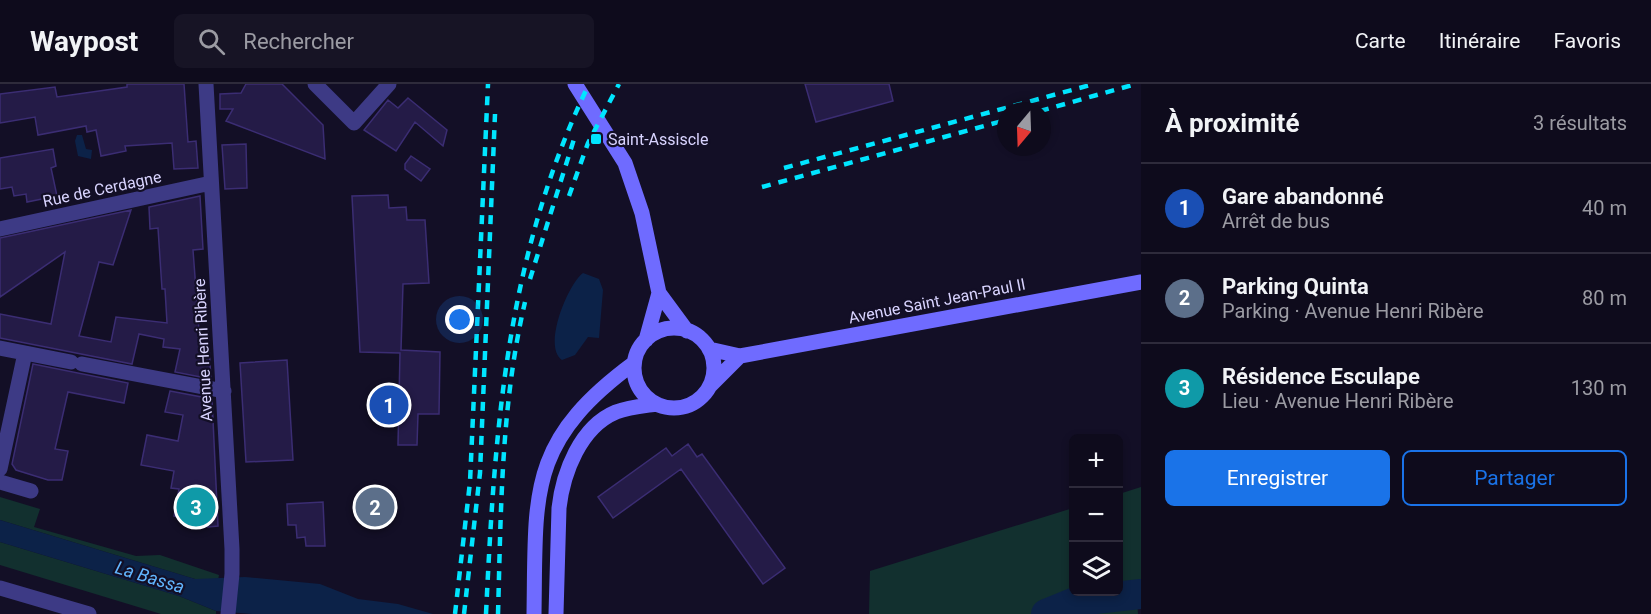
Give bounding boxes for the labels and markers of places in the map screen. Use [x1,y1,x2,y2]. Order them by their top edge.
place label: Saint-Assiscle [608,130,708,149]
marker: Saint-Assiscle [589,132,603,146]
pin: 1 [370,382,408,428]
pin: 3 [176,484,216,530]
pin: 2 [356,484,394,530]

